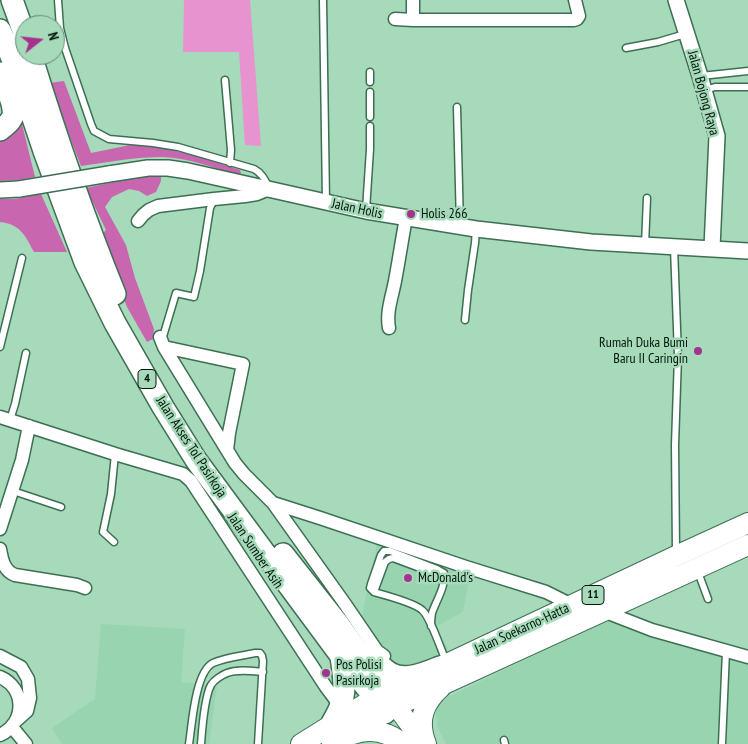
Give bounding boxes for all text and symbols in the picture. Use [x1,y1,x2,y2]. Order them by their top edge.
north arrow [15,15,65,65]
text: N [44,30,63,42]
street label: Jalan Bojong Raya [684,49,722,137]
street label: Jalan Holis [330,195,384,223]
place label: Holis 266 [421,206,467,222]
marker: Holis 266 [405,208,417,220]
place label: Rumah Duka Bumi Baru II Caringin [599,335,688,368]
marker: Rumah Duka Bumi Baru II Caringin [692,345,704,357]
road number: 4 [138,369,156,388]
street label: Jalan Akses Tol Pasirkoja [152,393,230,501]
street label: Jalan Sumber Asih [224,510,286,592]
place label: McDonald's [418,570,473,586]
marker: McDonald's [402,572,414,584]
road number: 11 [582,586,604,604]
street label: Jalan Soekarno-Hatta [472,600,572,658]
place label: Pos Polisi Pasirkoja [336,657,382,690]
marker: Pos Polisi Pasirkoja [320,667,332,679]

